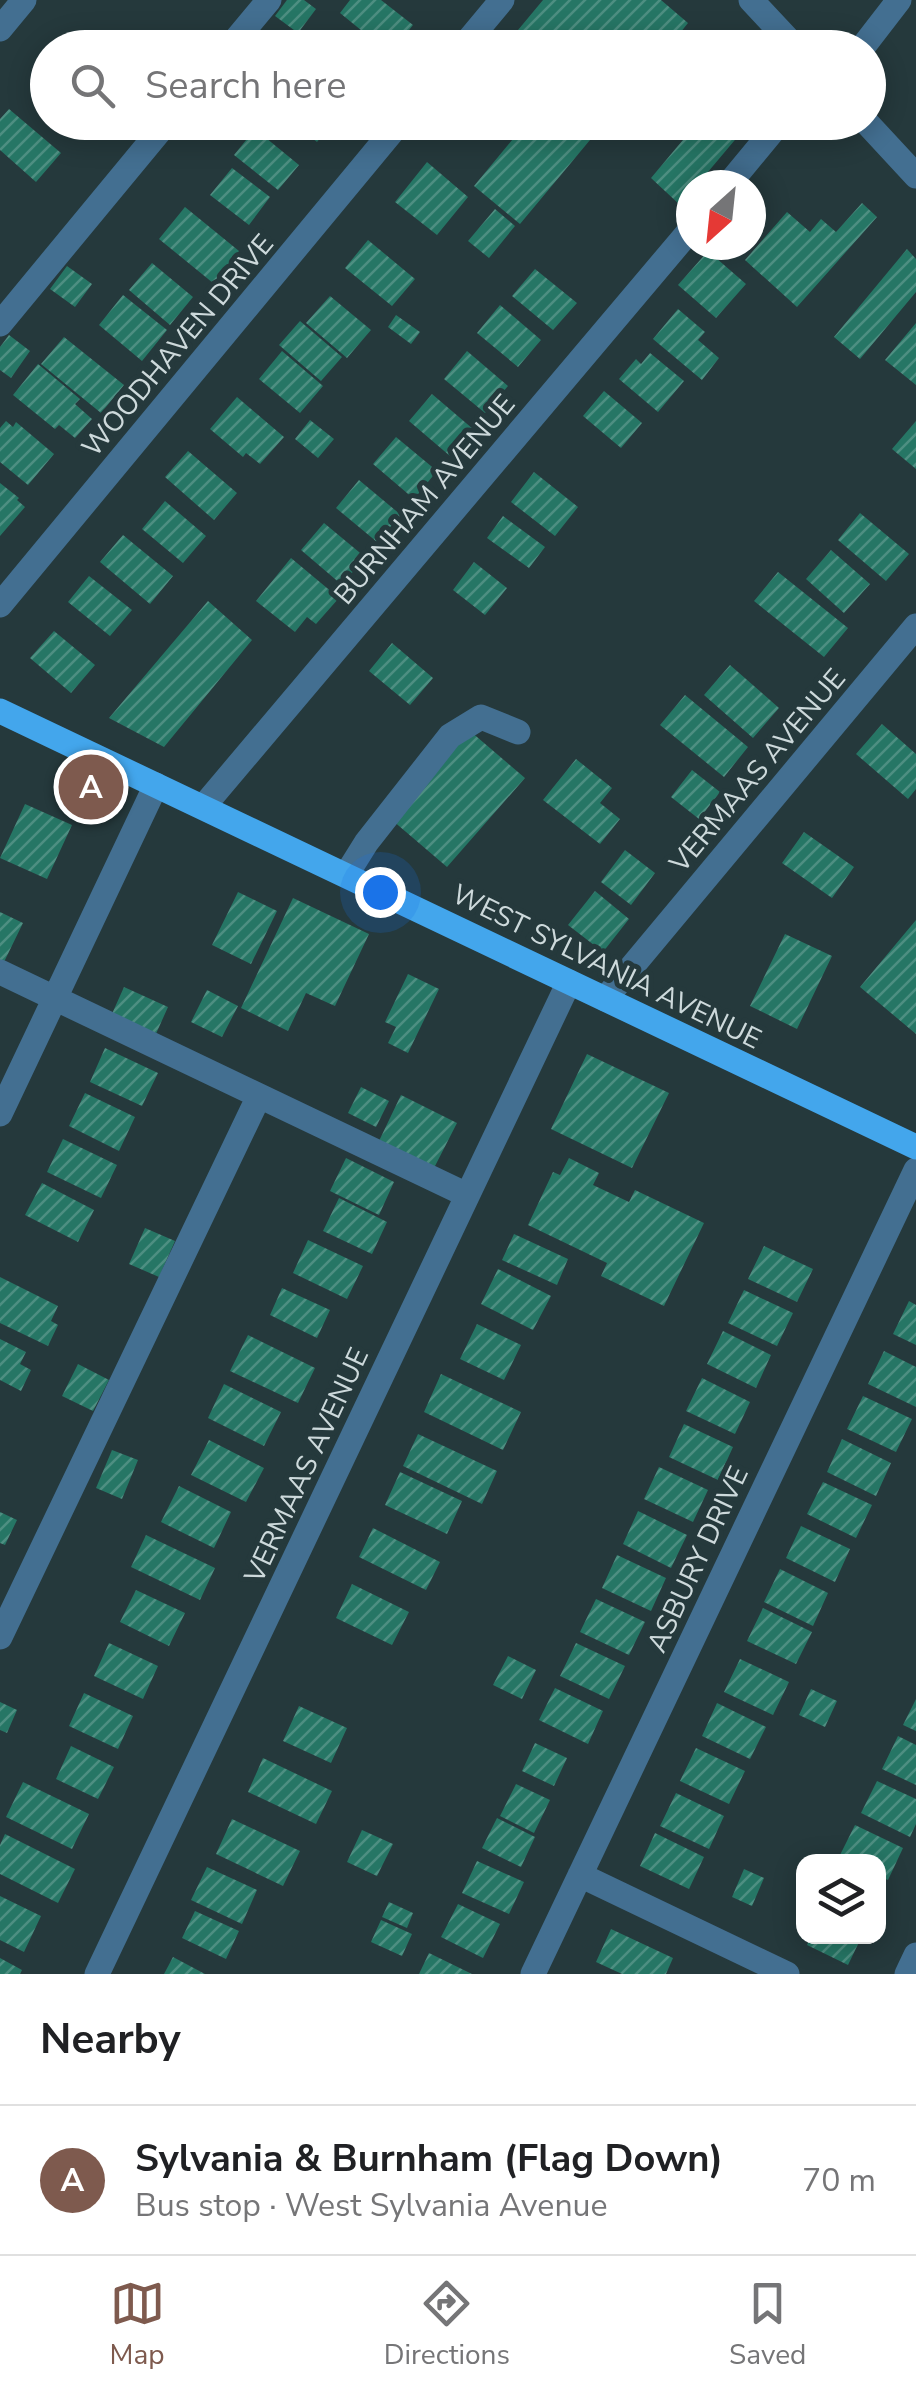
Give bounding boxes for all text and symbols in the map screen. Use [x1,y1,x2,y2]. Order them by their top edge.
search box [30,30,886,140]
icon: search [65,58,120,113]
text: Search here [145,60,346,111]
north arrow [676,170,766,260]
street label: WOODHAVEN DRIVE [73,226,282,465]
street label: BURNHAM AVENUE [326,386,524,613]
street label: VERMAAS AVENUE [661,661,854,881]
pin: A [58,750,124,824]
your location [355,867,406,918]
street label: WEST SYLVANIA AVENUE [446,875,768,1058]
street label: VERMAAS AVENUE [235,1342,378,1590]
street label: ASBURY DRIVE [638,1460,758,1659]
map controls [796,1854,886,1944]
button: layers [796,1854,886,1944]
text: Nearby [40,2011,181,2068]
text: Sylvania & Burnham (Flag Down) [135,2133,723,2184]
text: A [61,2159,84,2202]
text: 70 m [802,2159,876,2202]
text: Bus stop · West Sylvania Avenue [135,2184,608,2227]
tab: Map [110,2276,165,2374]
tab: Directions [384,2276,510,2374]
tab: Saved [729,2276,806,2374]

